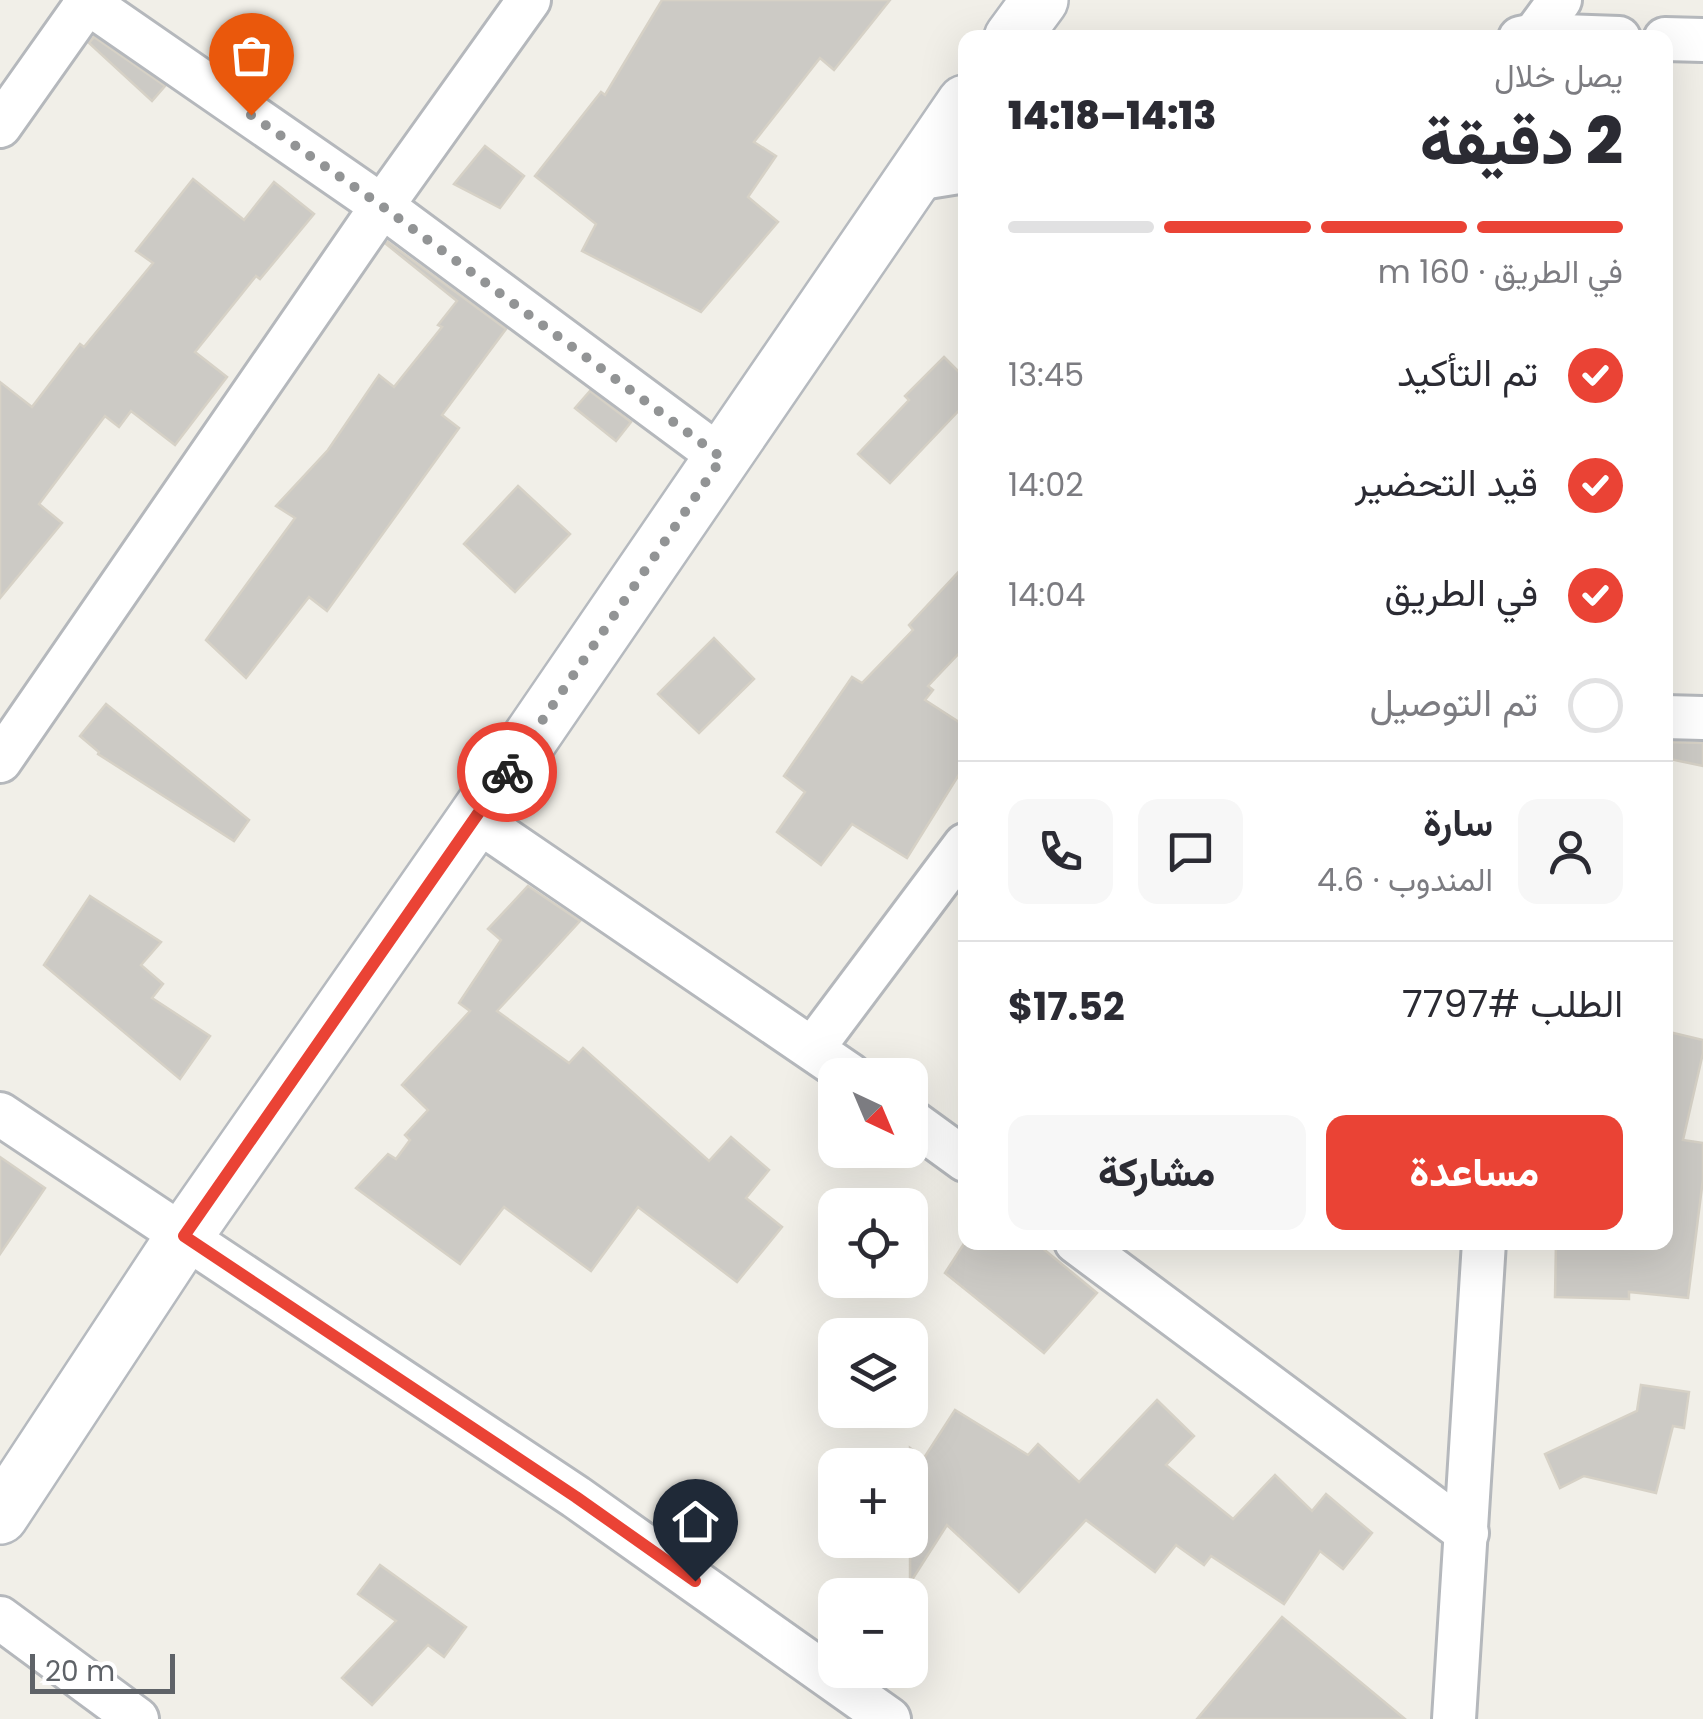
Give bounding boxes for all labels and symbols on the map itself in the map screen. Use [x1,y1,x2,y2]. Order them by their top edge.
pin [209,13,294,116]
courier [457,722,557,822]
north arrow [818,1058,928,1168]
pin [653,1479,738,1582]
scale bar [30,1649,175,1694]

